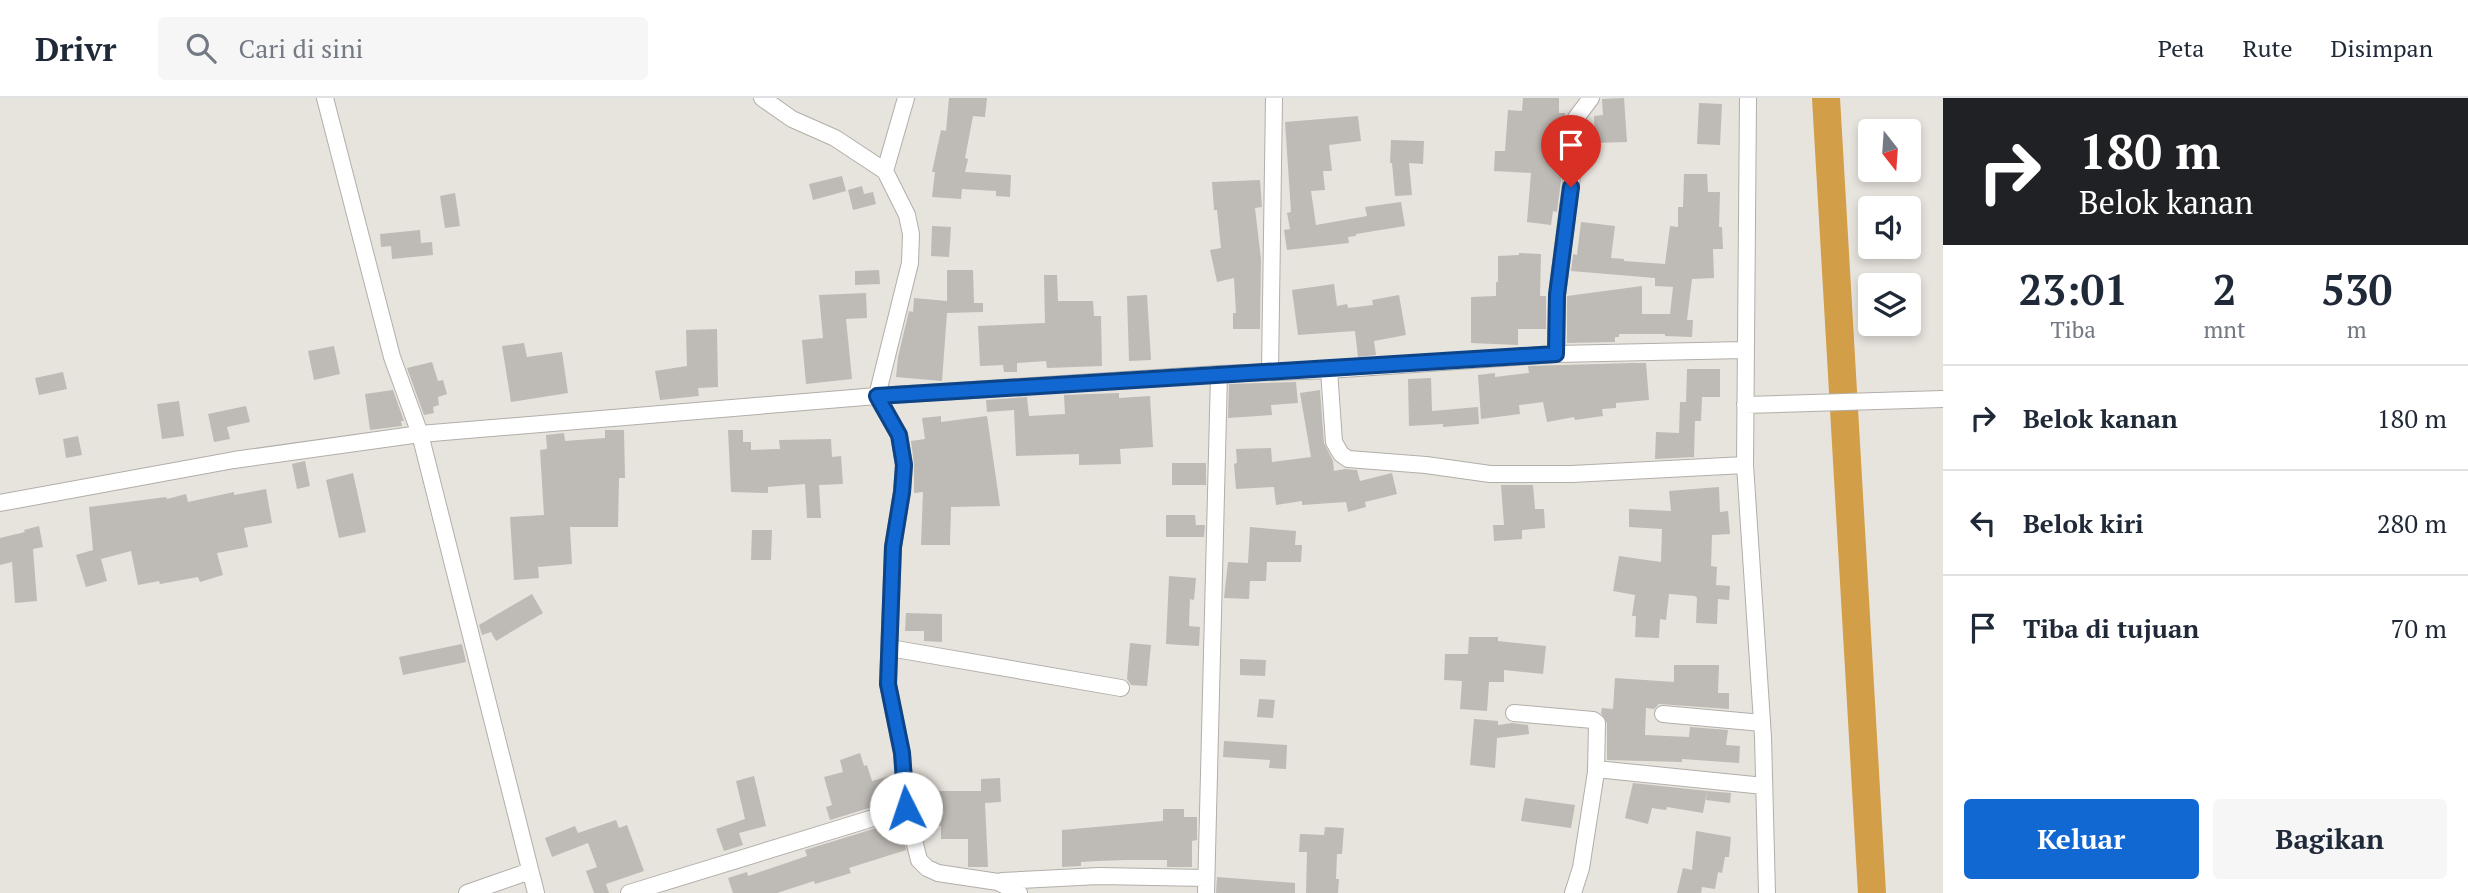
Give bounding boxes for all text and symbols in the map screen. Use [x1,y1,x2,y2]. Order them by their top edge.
search box [158,17,648,80]
text: Drivr [35,27,116,70]
icon: search [182,29,220,67]
text: Cari di sini [238,31,363,65]
text: Peta [2158,32,2204,64]
text: Rute [2242,32,2292,64]
text: Disimpan [2330,32,2433,64]
pin [1541,115,1601,187]
text: 180 m [2079,118,2221,183]
north arrow [1858,119,1922,182]
map controls [1858,119,1921,336]
icon: arrive [1552,126,1590,164]
icon: right [1964,126,2055,217]
text: Belok kanan [2079,181,2253,223]
button: sound [1858,196,1921,259]
text: 23:01 [2019,261,2128,317]
text: 2 [2213,261,2236,317]
text: 530 [2321,261,2392,317]
button: layers [1858,273,1921,336]
text: Tiba [2051,314,2096,345]
text: mnt [2204,314,2246,345]
text: m [2347,314,2367,345]
icon: right [1964,399,2002,437]
text: Belok kanan [2023,401,2178,435]
text: 180 m [2377,401,2447,435]
icon: left [1964,504,2002,542]
text: Belok kiri [2023,506,2144,540]
text: 280 m [2377,506,2447,540]
icon: arrive [1964,609,2002,647]
text: Tiba di tujuan [2023,611,2199,645]
text: 70 m [2391,611,2447,645]
position arrow [869,771,943,845]
button: Keluar [1964,799,2199,879]
button: Bagikan [2213,799,2447,879]

